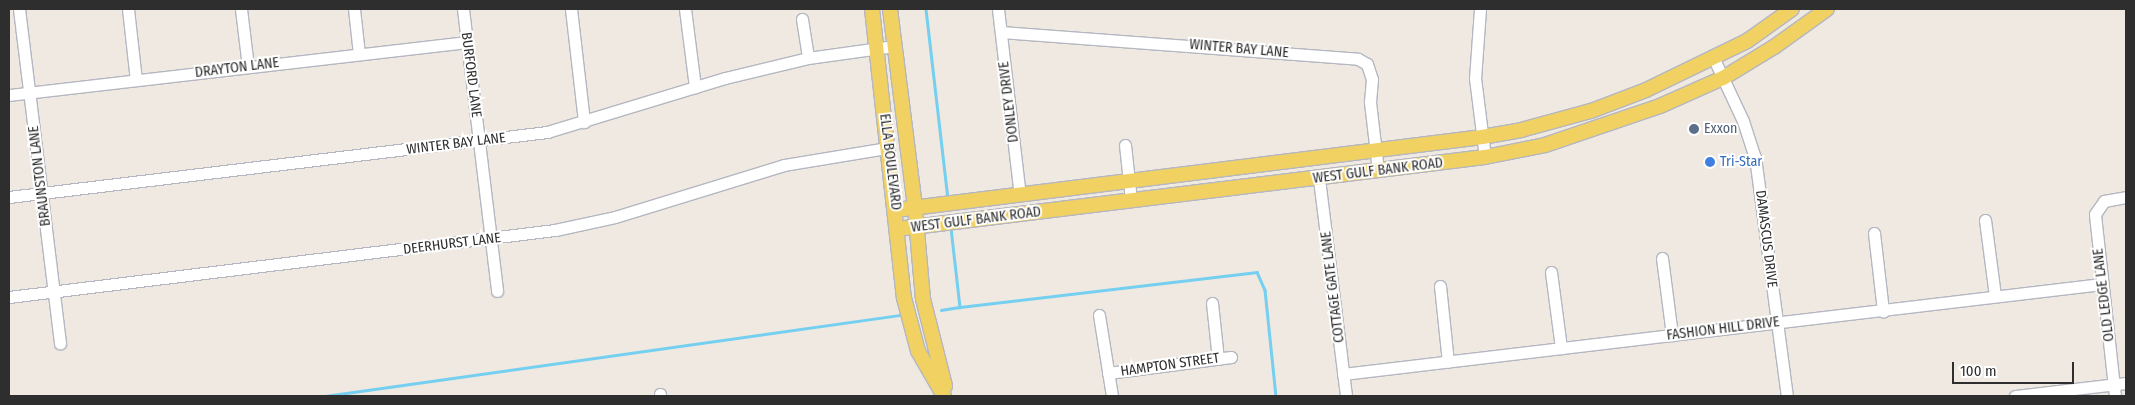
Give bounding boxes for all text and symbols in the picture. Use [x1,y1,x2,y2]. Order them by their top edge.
street label: BURFORD LANE [457,31,485,119]
street label: WINTER BAY LANE [1189,36,1289,62]
street label: DRAYTON LANE [194,55,280,81]
street label: DONLEY DRIVE [996,61,1022,143]
street label: ELLA BOULEVARD [876,113,904,211]
place label: Exxon [1704,121,1737,137]
marker: Exxon [1688,123,1700,135]
street label: BRAUNSTON LANE [26,125,54,227]
street label: WINTER BAY LANE [405,130,507,158]
place label: Tri-Star [1720,154,1762,170]
street label: WEST GULF BANK ROAD [1312,155,1444,187]
marker: Tri-Star [1704,156,1716,168]
street label: DAMASCUS DRIVE [1752,189,1780,289]
street label: WEST GULF BANK ROAD [910,204,1042,236]
street label: DEERHURST LANE [402,230,502,258]
street label: COTTAGE GATE LANE [1318,230,1348,344]
street label: OLD LEDGE LANE [2090,247,2118,343]
street label: FASHION HILL DRIVE [1666,314,1780,344]
street label: HAMPTON STREET [1119,350,1221,380]
scale bar [1955,352,2078,384]
text: 100 m [1960,362,1997,380]

